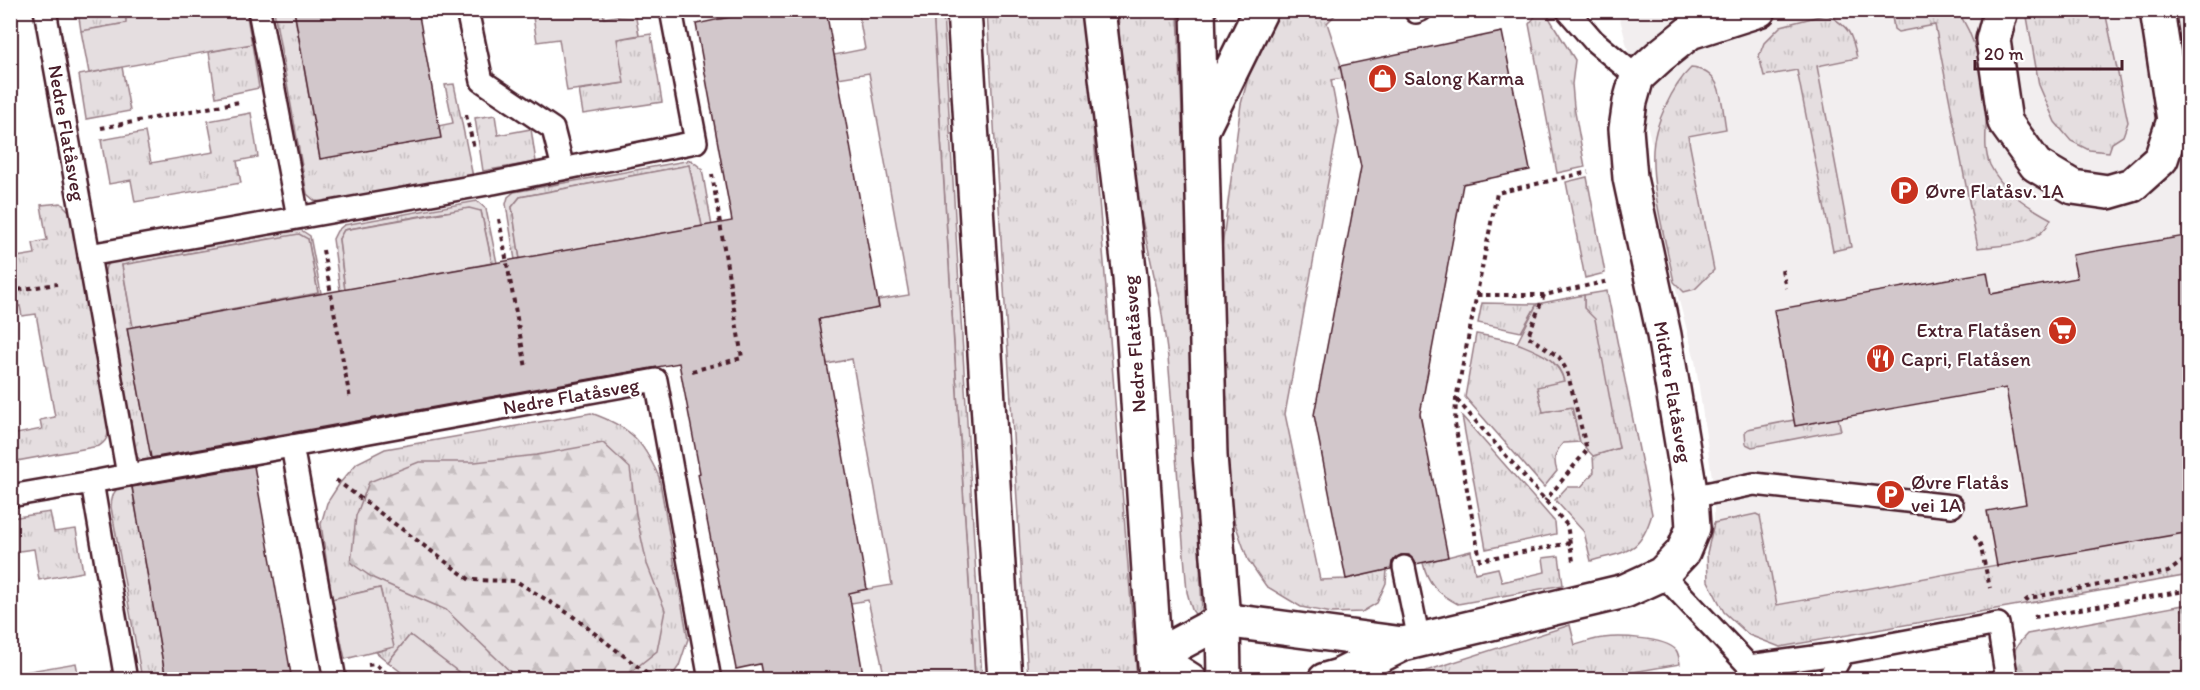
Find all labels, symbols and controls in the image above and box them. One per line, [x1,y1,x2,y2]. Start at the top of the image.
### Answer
scale bar [1975,33,2122,71]
text: 20 m [1984,43,2024,65]
shop icon: Salong Karma [1367,62,1399,94]
street label: Nedre Flatåsveg [43,63,91,204]
place label: Salong Karma [1404,66,1525,90]
parking icon: Øvre Flatåsv. 1A [1888,175,1920,207]
place label: Øvre Flatåsv. 1A [1925,179,2064,203]
street label: Nedre Flatåsveg [1117,274,1151,414]
supermarket icon: Extra Flatåsen [2046,314,2078,346]
place label: Extra Flatåsen [1916,318,2041,342]
street label: Midtre Flatåsveg [1649,319,1697,466]
restaurant icon: Capri, Flatåsen [1864,343,1896,375]
place label: Capri, Flatåsen [1901,347,2031,371]
street label: Nedre Flatåsveg [501,372,642,420]
place label: Øvre Flatås vei 1A [1911,470,2009,517]
parking icon: Øvre Flatås vei 1A [1874,478,1906,510]

